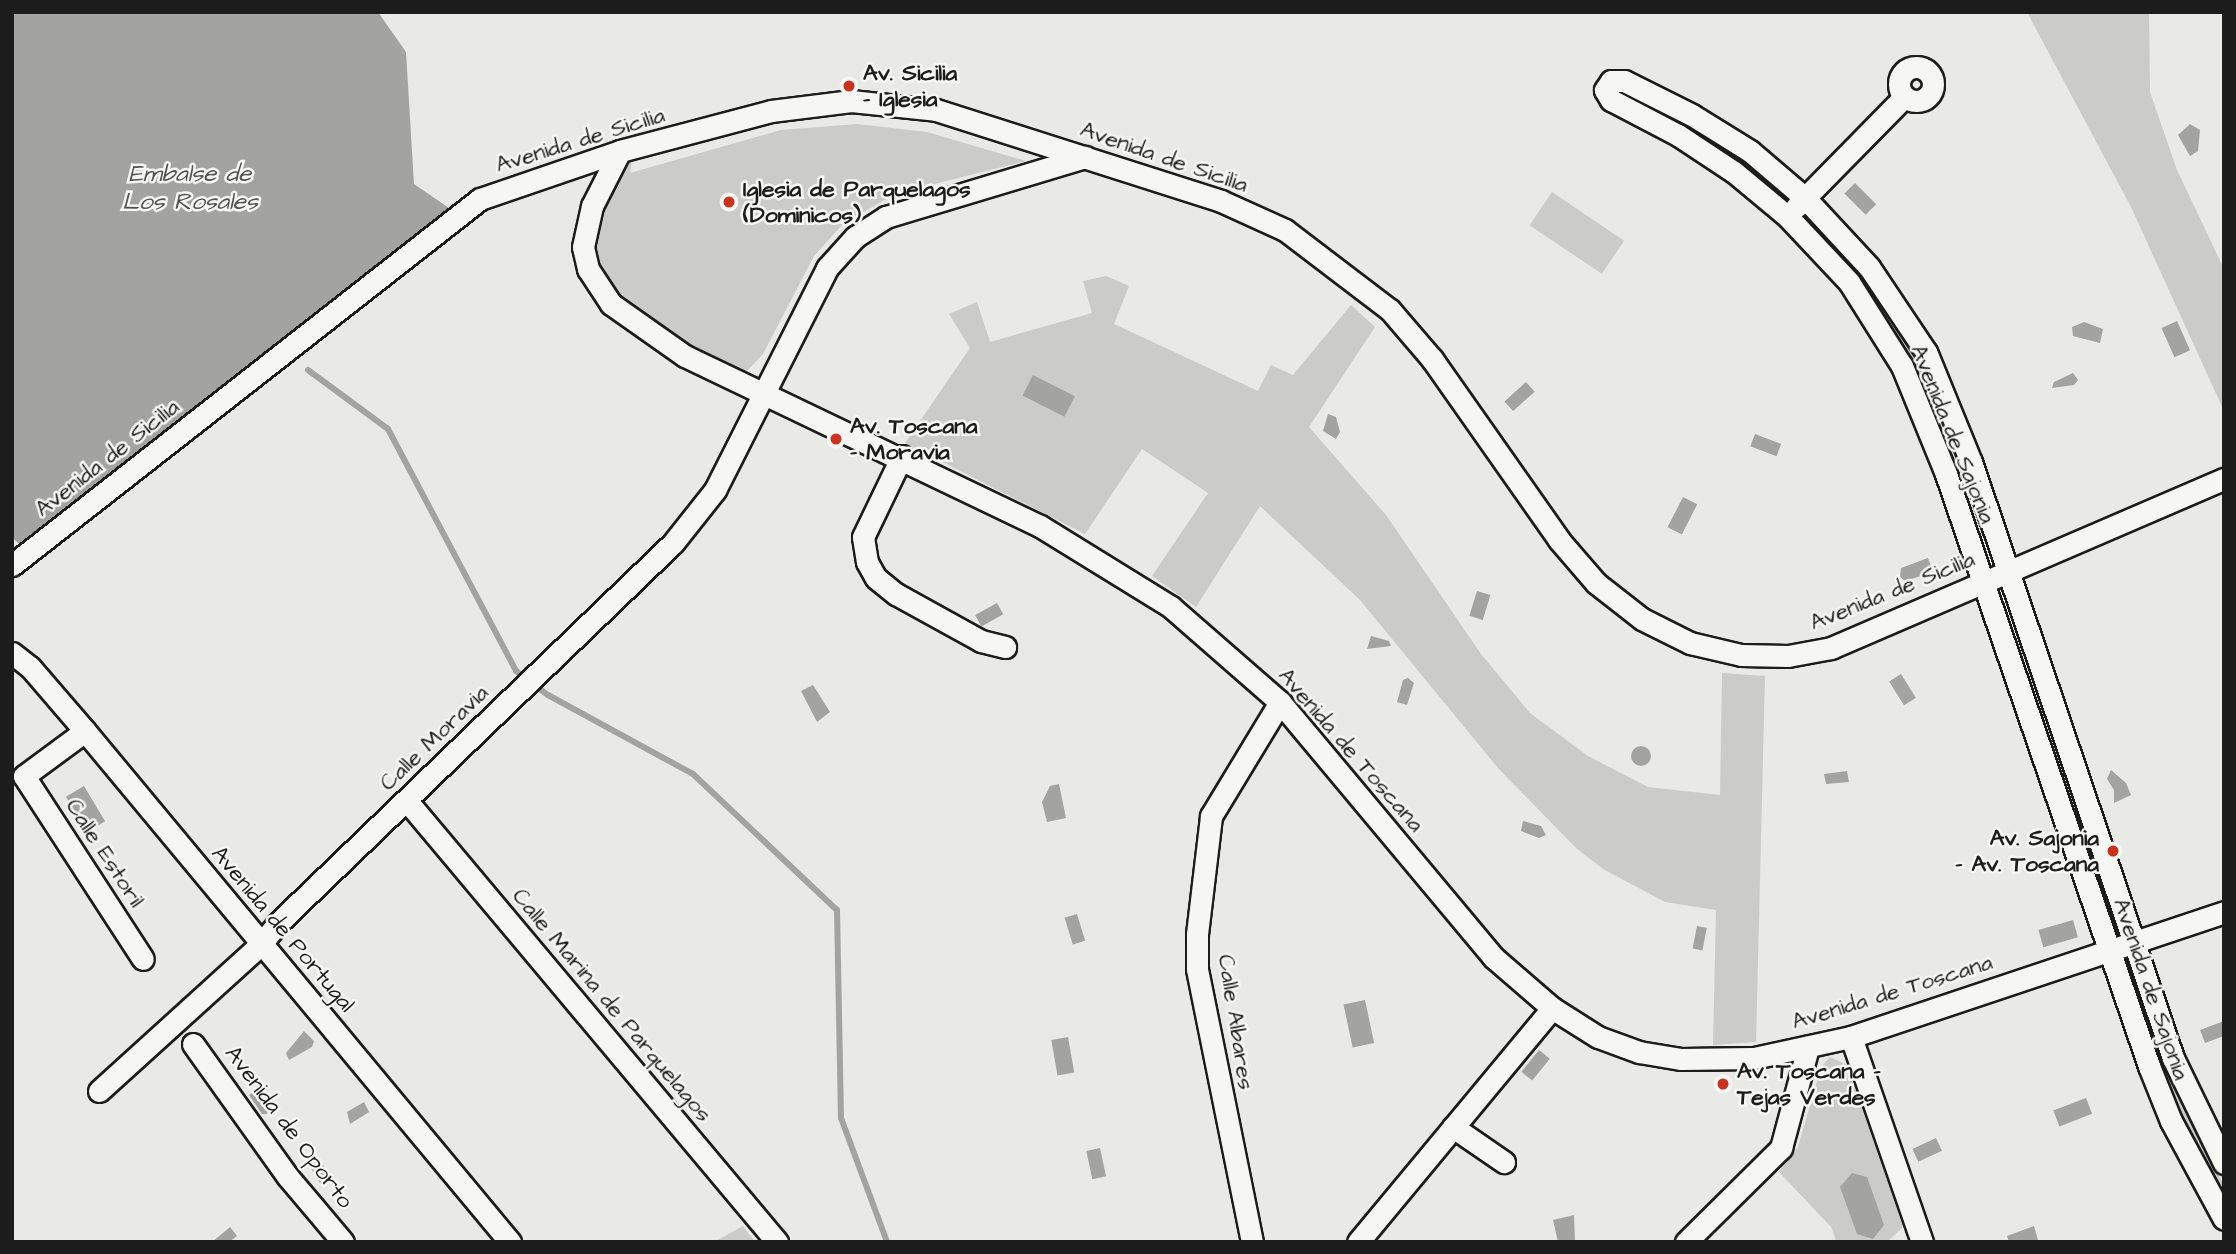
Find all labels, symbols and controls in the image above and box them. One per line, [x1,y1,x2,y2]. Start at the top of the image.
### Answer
place label: Av. Sicilia - Iglesia [863,59,957,113]
marker: Av. Sicilia - Iglesia [841,78,857,94]
street label: Avenida de Sicilia [492,101,668,179]
street label: Avenida de Sicilia [1077,115,1251,199]
water label: Embalse de Los Rosales [122,161,258,217]
place label: Iglesia de Parquelagos (Dominicos) [743,175,970,229]
marker: Iglesia de Parquelagos (Dominicos) [721,194,737,210]
street label: Avenida de Sajonia [1905,341,2001,527]
street label: Avenida de Sicilia [29,393,185,523]
place label: Av. Toscana - Moravia [850,412,977,466]
marker: Av. Toscana - Moravia [828,431,844,447]
street label: Avenida de Sicilia [1806,545,1978,637]
street label: Avenida de Toscana [1272,662,1430,838]
street label: Calle Moravia [374,679,494,797]
street label: Calle Estoril [60,793,150,913]
place label: Av. Sajonia - Av. Toscana [1955,824,2099,878]
street label: Avenida de Portugal [205,840,361,1018]
marker: Av. Sajonia - Av. Toscana [2105,843,2121,859]
street label: Calle Marina de Parquelagos [506,883,718,1127]
street label: Avenida de Sajonia [2107,894,2195,1084]
street label: Avenida de Toscana [1788,948,1996,1036]
street label: Calle Albares [1212,952,1260,1092]
street label: Avenida de Oporto [219,1040,359,1214]
place label: Av. Toscana - Tejas Verdes [1737,1057,1881,1111]
marker: Av. Toscana - Tejas Verdes [1715,1076,1731,1092]

